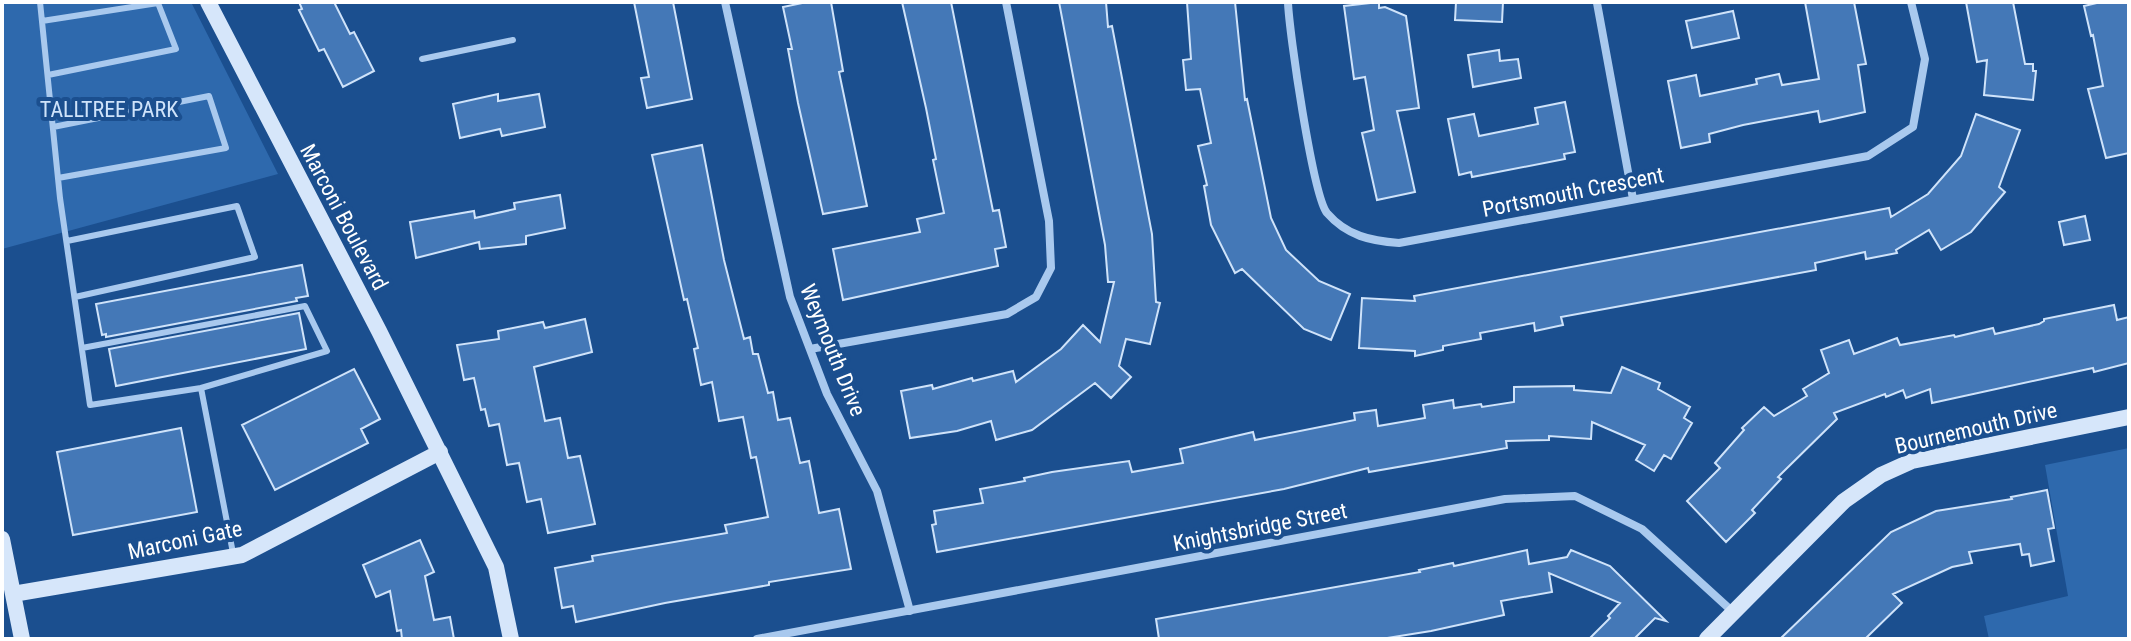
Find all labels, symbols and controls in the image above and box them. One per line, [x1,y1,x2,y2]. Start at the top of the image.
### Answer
park label: TALLTREE PARK [40,97,178,122]
street label: Marconi Boulevard [295,140,393,294]
street label: Portsmouth Crescent [1480,162,1666,222]
street label: Weymouth Drive [795,280,871,420]
street label: Bournemouth Drive [1892,397,2060,459]
street label: Knightsbridge Street [1171,498,1349,556]
street label: Marconi Gate [126,516,244,564]

